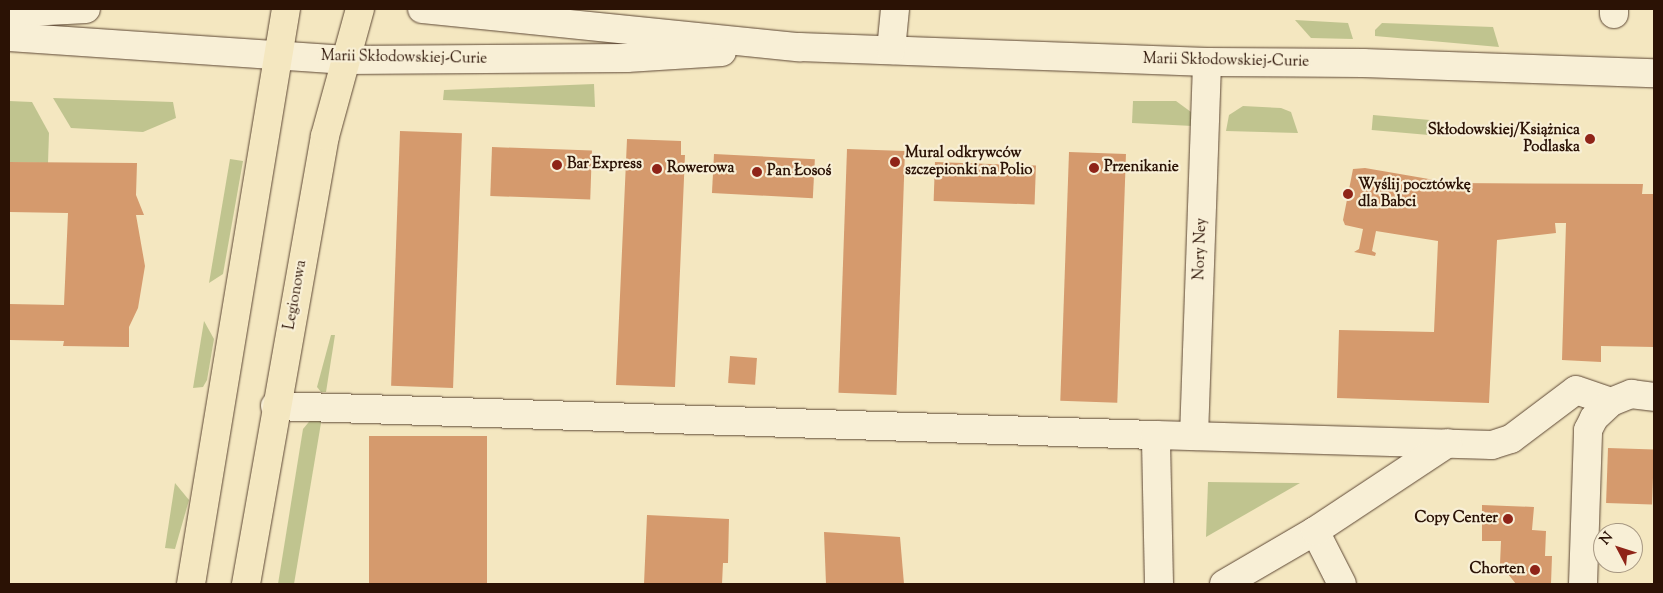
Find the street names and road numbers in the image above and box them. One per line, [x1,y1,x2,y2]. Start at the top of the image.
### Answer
street label: Marii Skłodowskiej-Curie [321,48,487,68]
street label: Marii Skłodowskiej-Curie [1143,51,1309,71]
street label: Nory Ney [1191,218,1211,280]
street label: Legionowa [281,259,311,331]

